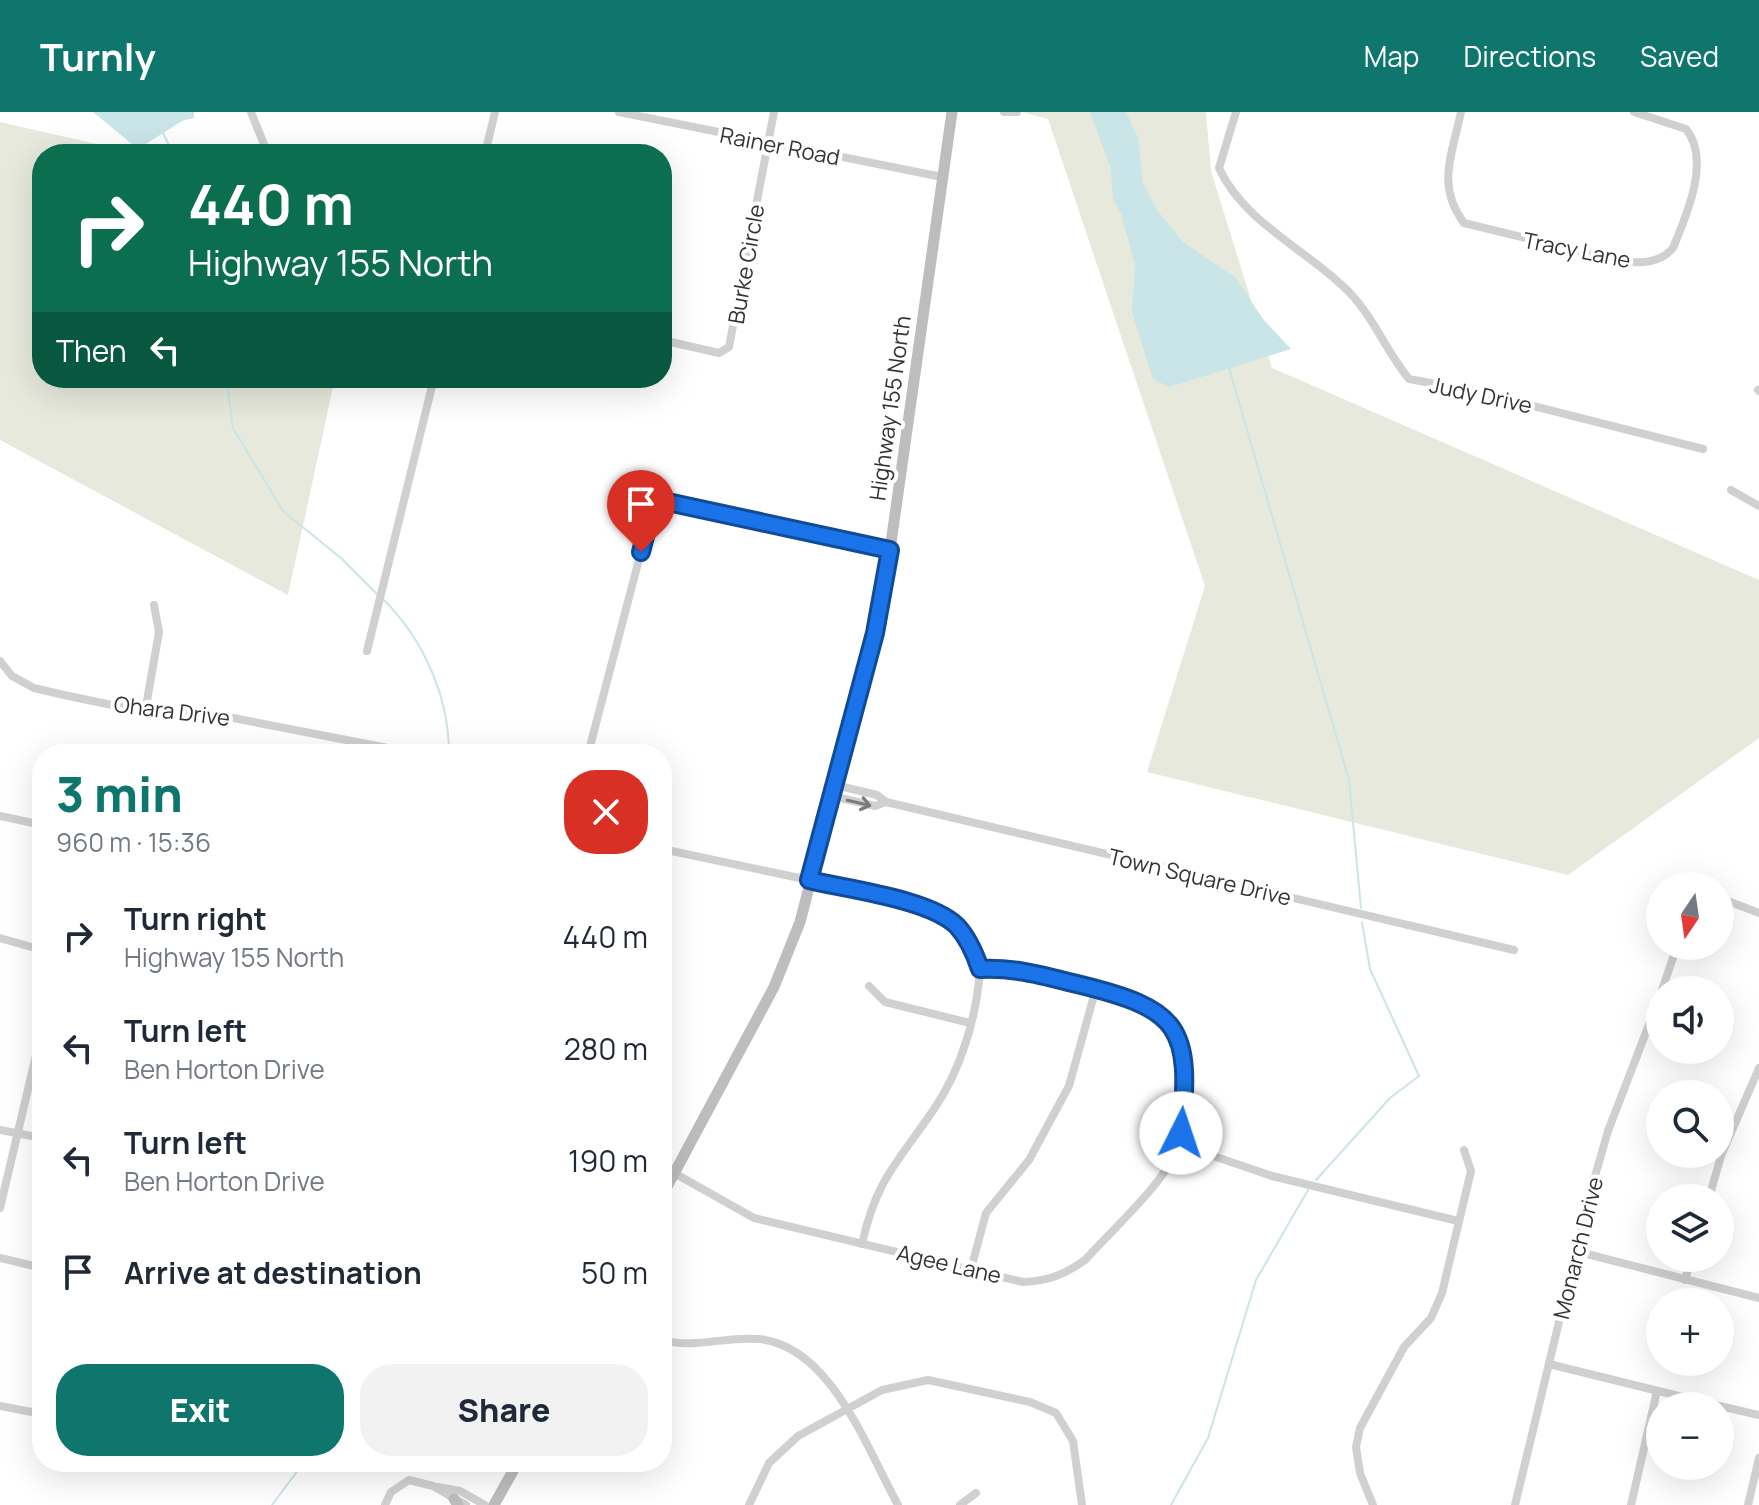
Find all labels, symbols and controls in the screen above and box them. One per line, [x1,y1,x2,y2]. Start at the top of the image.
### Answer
text: Turnly [40,30,156,82]
text: Map [1364,37,1419,75]
text: Directions [1463,37,1596,75]
text: Saved [1640,37,1719,75]
street label: Rainer Road [717,120,843,172]
text: 440 m [188,165,354,242]
icon: right [56,176,160,280]
street label: Burke Circle [721,202,771,326]
street label: Tracy Lane [1521,225,1633,275]
text: Highway 155 North [188,238,493,287]
street label: Highway 155 North [862,314,918,502]
icon: left [143,328,187,372]
text: Then [56,330,127,371]
street label: Judy Drive [1427,370,1535,420]
pin [607,470,675,552]
icon: arrive [619,482,663,526]
street label: Ohara Drive [112,689,232,733]
text: 3 min [56,761,183,826]
button: close [564,770,648,854]
one-way arrow [846,796,872,811]
text: 960 m · 15:36 [56,824,211,860]
street label: Town Square Drive [1106,841,1294,913]
north arrow [1646,872,1734,960]
map controls [1646,872,1734,1480]
text: Turn right [124,898,267,939]
icon: right [56,914,100,958]
text: 440 m [563,916,648,957]
text: Highway 155 North [124,939,344,975]
button: sound [1646,976,1734,1064]
text: Turn left [124,1010,247,1051]
icon: left [56,1026,100,1070]
text: 280 m [564,1028,648,1069]
text: Ben Horton Drive [124,1051,325,1087]
button: search [1646,1080,1734,1168]
position arrow [1139,1091,1223,1175]
text: Turn left [124,1122,247,1163]
icon: left [56,1138,100,1182]
text: 190 m [568,1140,648,1181]
text: Ben Horton Drive [124,1163,325,1199]
street label: Monarch Drive [1546,1174,1610,1322]
button: layers [1646,1184,1734,1272]
street label: Agee Lane [894,1237,1004,1291]
icon: arrive [56,1250,100,1294]
text: Arrive at destination [124,1252,422,1293]
text: 50 m [581,1252,648,1293]
button: + [1646,1288,1734,1376]
button: Exit [56,1364,344,1456]
button: Share [360,1364,648,1456]
button: − [1646,1392,1734,1480]

